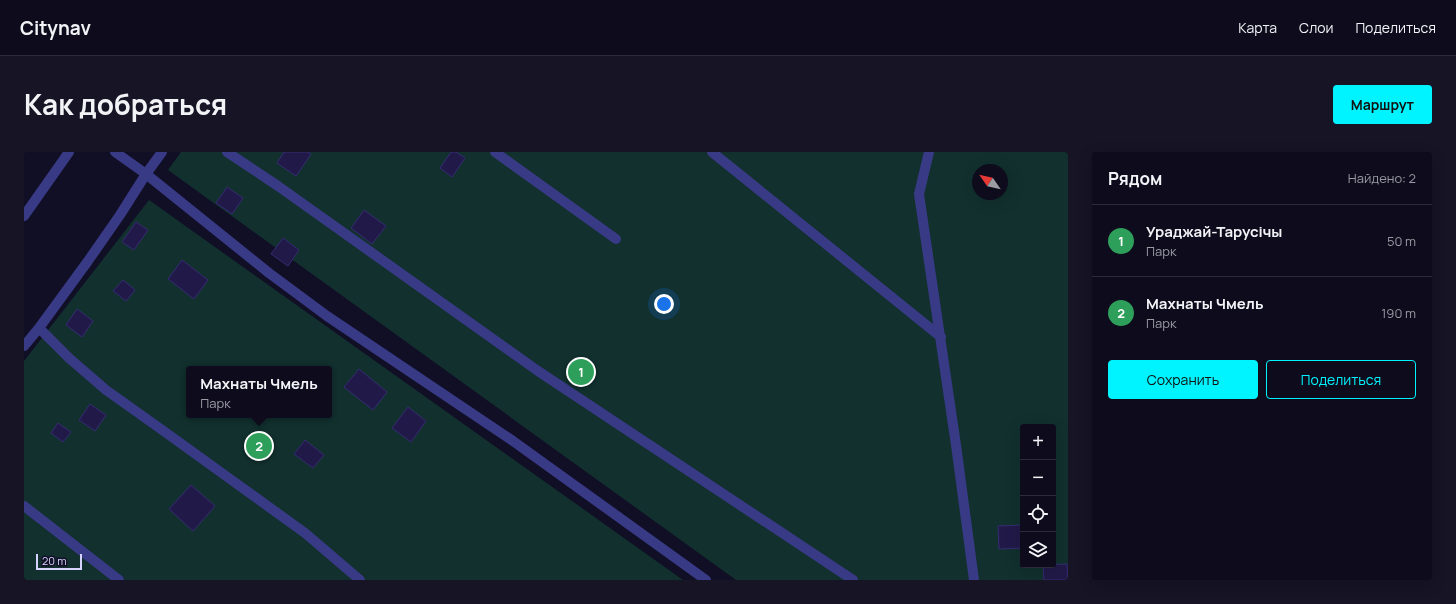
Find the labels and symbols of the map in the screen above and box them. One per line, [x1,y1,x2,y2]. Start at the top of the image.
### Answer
north arrow [972,164,1008,200]
your location [654,294,674,314]
pin: 1 [568,357,594,387]
pin: 2 [246,431,272,461]
scale bar [36,552,82,571]

